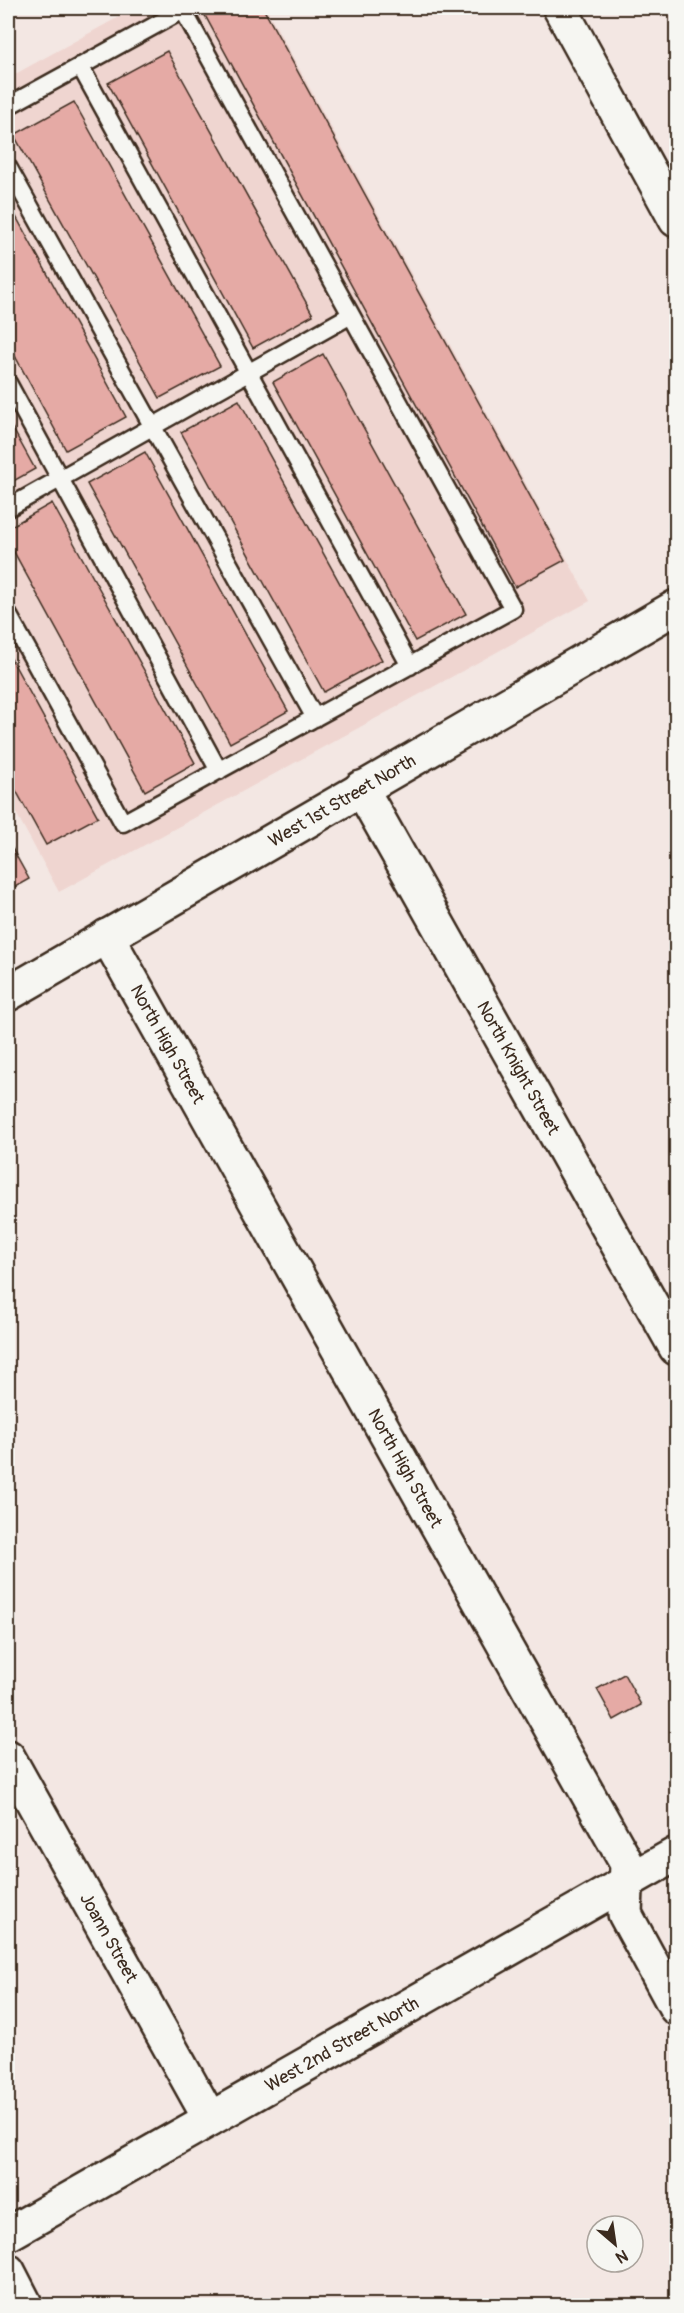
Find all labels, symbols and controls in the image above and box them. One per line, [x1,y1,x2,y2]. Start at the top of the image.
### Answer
street label: West 1st Street North [264,749,420,852]
street label: North High Street [125,981,211,1108]
street label: North Knight Street [472,997,566,1139]
street label: North High Street [363,1405,448,1532]
street label: Joann Street [75,1889,143,1987]
street label: West 2nd Street North [261,1991,423,2097]
north arrow [585,2214,645,2274]
text: N [612,2245,631,2268]

